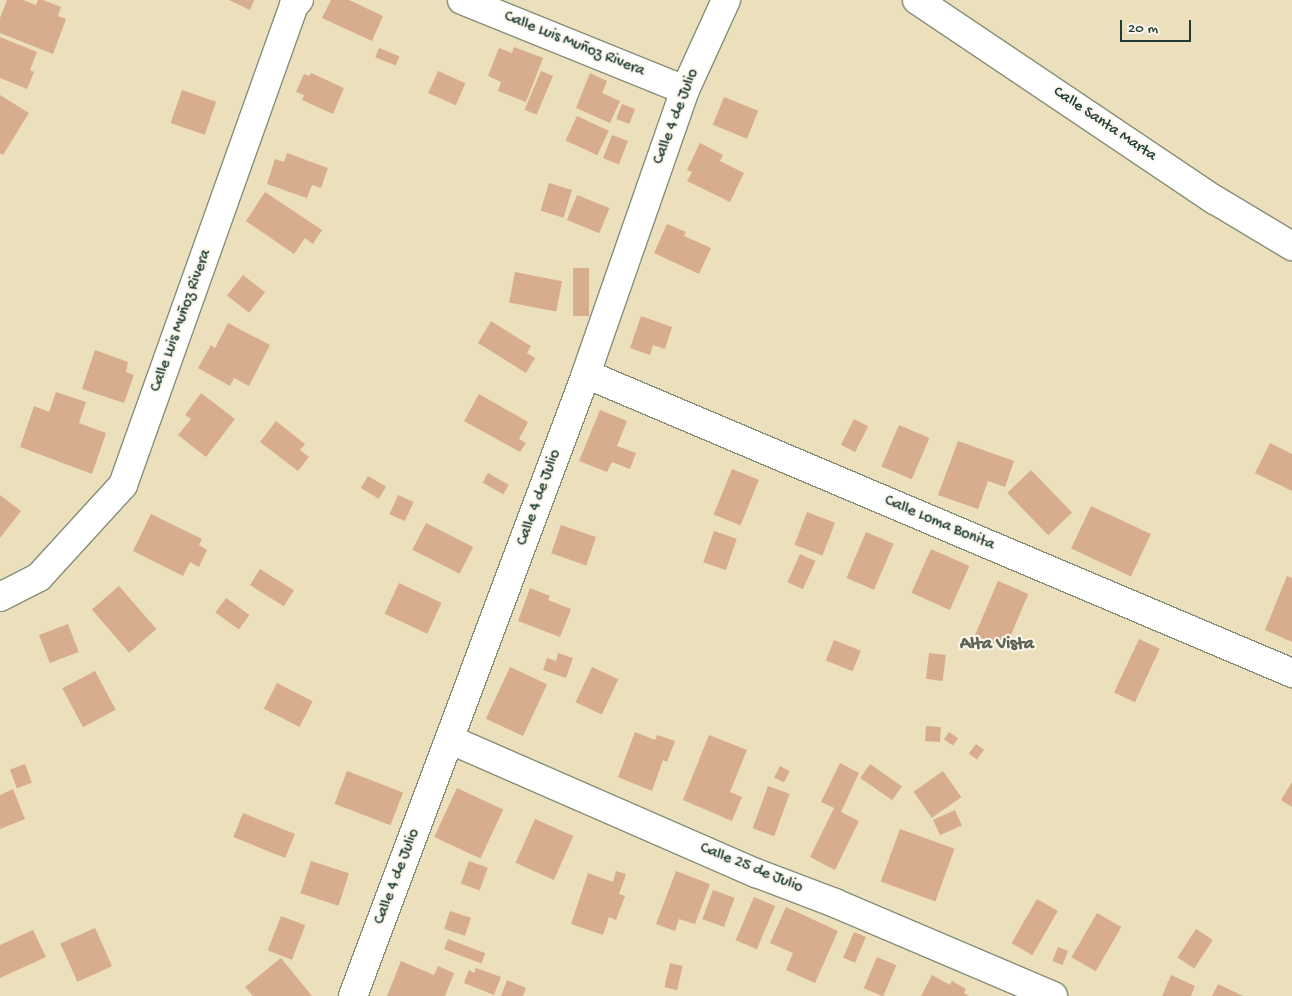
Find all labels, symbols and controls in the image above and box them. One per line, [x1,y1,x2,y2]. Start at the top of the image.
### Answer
street label: Calle Luis Muñoz Rivera [501,8,647,82]
scale bar [1122,10,1193,42]
text: 20 m [1128,20,1158,38]
street label: Calle 4 de Julio [650,67,704,167]
street label: Calle Santa Marta [1049,83,1159,167]
street label: Calle Luis Muñoz Rivera [147,247,217,395]
street label: Calle 4 de Julio [514,447,566,549]
street label: Calle Loma Bonita [881,492,997,556]
district label: Alta Vista [960,634,1034,656]
street label: Calle 4 de Julio [371,827,425,927]
street label: Calle 25 de Julio [697,840,805,898]

